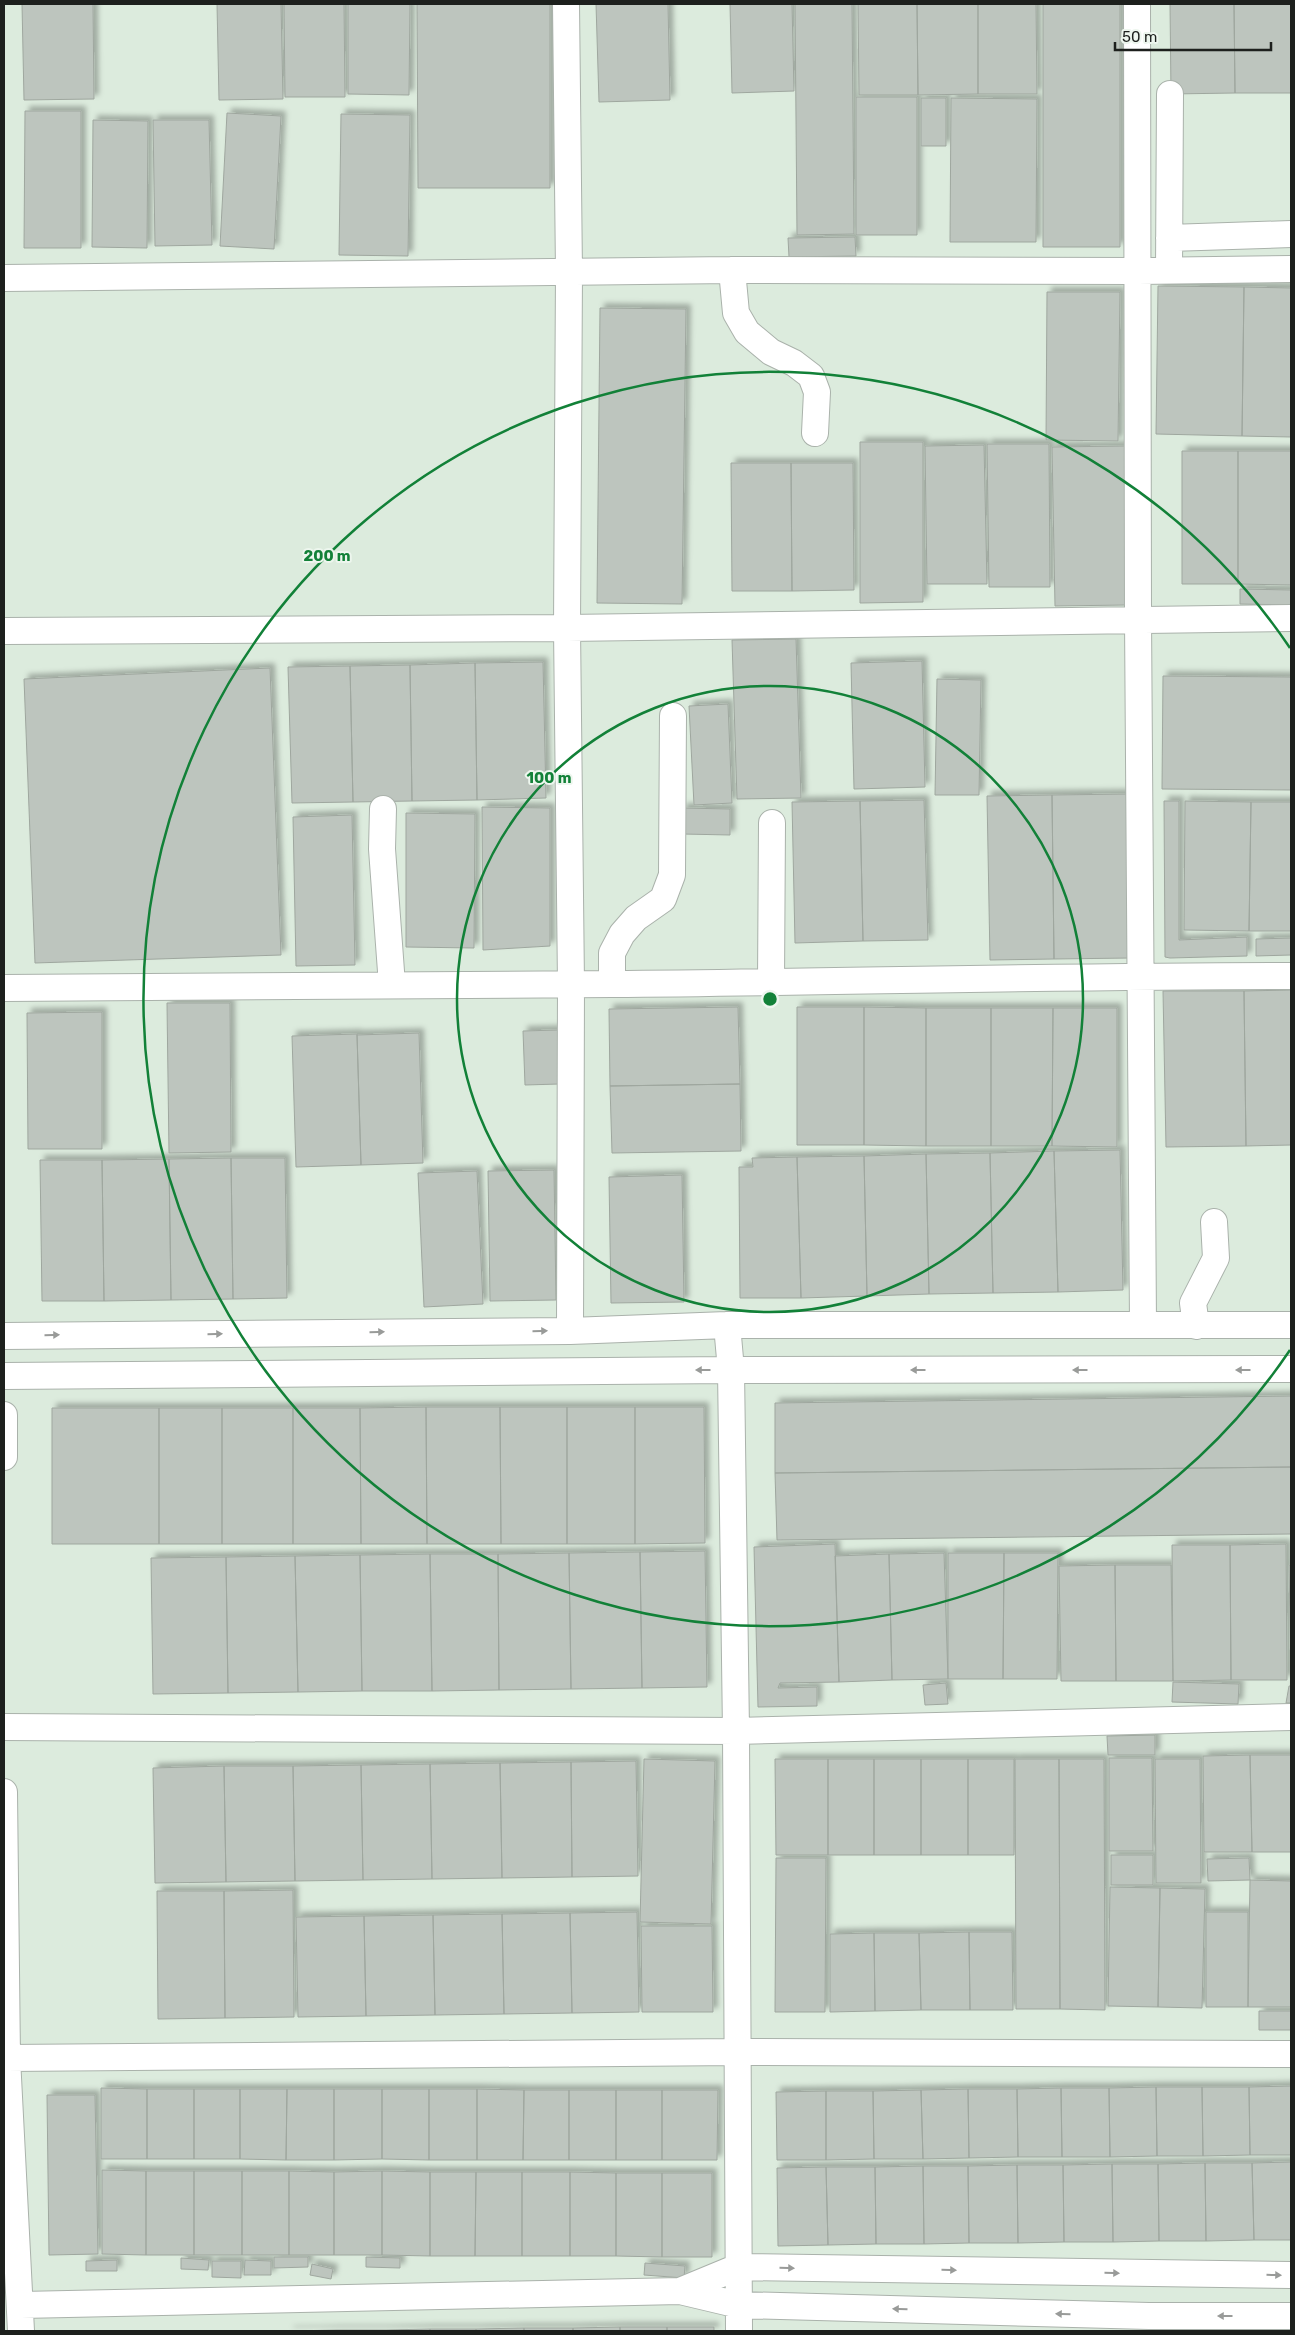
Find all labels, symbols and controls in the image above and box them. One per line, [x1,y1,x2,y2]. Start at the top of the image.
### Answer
scale bar [1115,20,1271,52]
text: 50 m [1122,28,1157,46]
text: 200 m [303,547,351,565]
text: 100 m [527,769,571,787]
centre of rings [761,990,779,1008]
one-way arrow [532,1327,548,1335]
one-way arrow [370,1328,386,1336]
one-way arrow [207,1330,223,1338]
one-way arrow [45,1331,61,1339]
one-way arrow [909,1366,925,1374]
one-way arrow [1072,1366,1088,1374]
one-way arrow [1234,1366,1250,1374]
one-way arrow [694,1367,710,1375]
one-way arrow [779,2264,795,2272]
one-way arrow [941,2267,957,2275]
one-way arrow [1104,2269,1120,2277]
one-way arrow [1266,2271,1282,2279]
one-way arrow [892,2305,908,2313]
one-way arrow [1054,2309,1070,2317]
one-way arrow [1217,2312,1233,2320]

